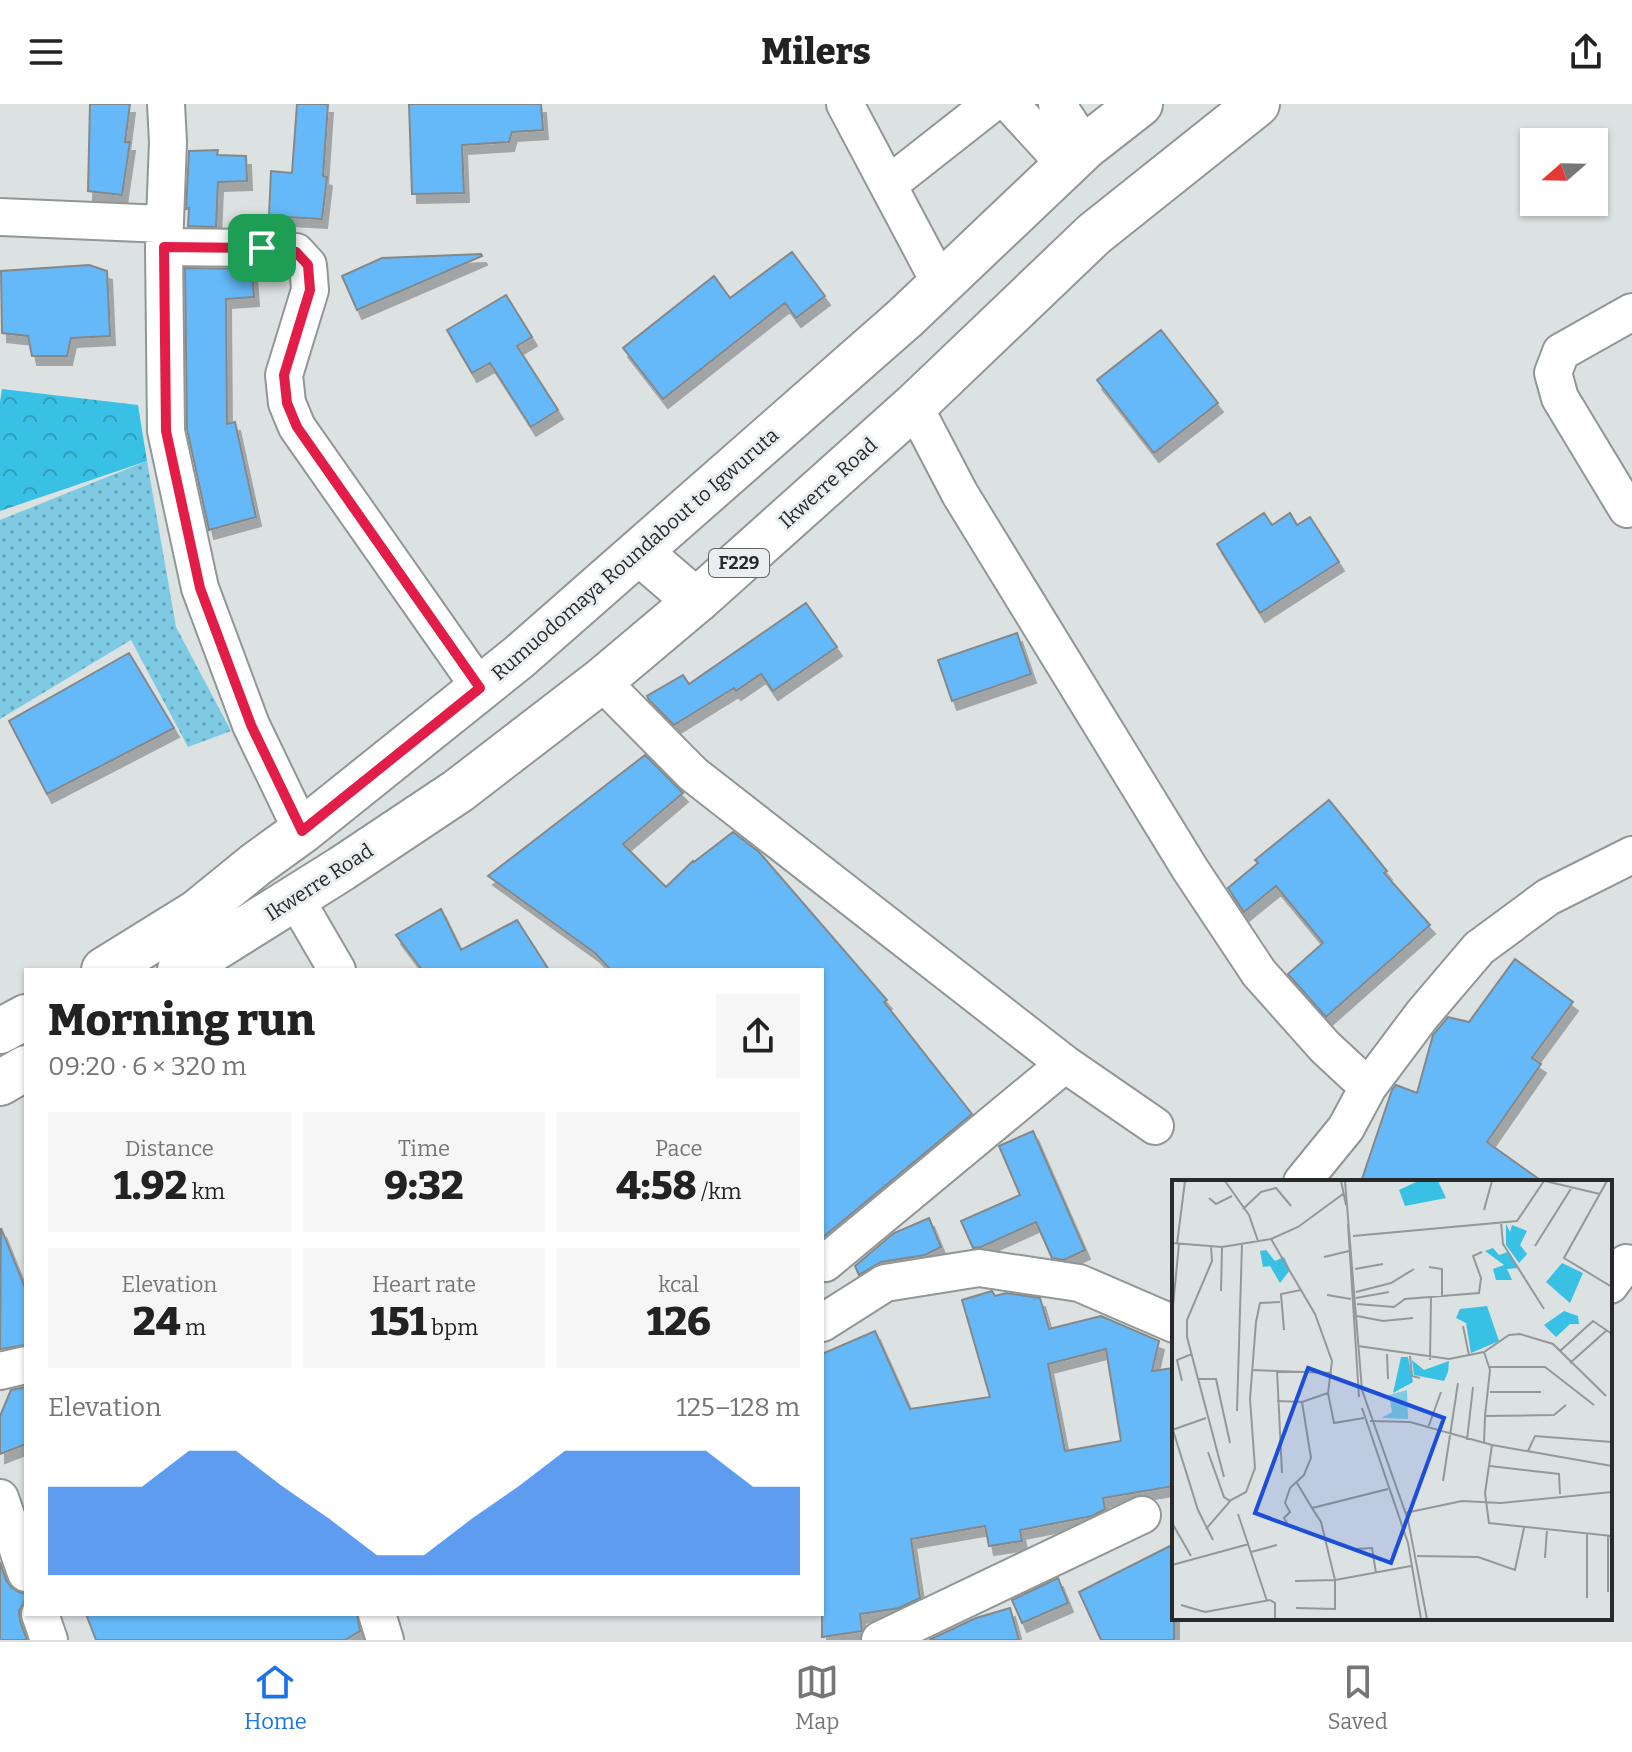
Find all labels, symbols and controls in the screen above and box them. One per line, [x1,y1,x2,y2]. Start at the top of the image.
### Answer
icon: menu [24,30,68,74]
text: Milers [761,30,871,74]
icon: share [1564,30,1608,74]
north arrow [1520,128,1608,216]
map controls [1520,128,1608,216]
pin [228,214,296,282]
icon: arrive [240,226,284,270]
street label: Rumuodomaya Roundabout to Igwuruta [487,423,783,685]
street label: Ikwerre Road [774,433,882,533]
road number: F229 [709,549,769,577]
street label: Ikwerre Road [261,838,377,926]
text: Morning run [48,994,315,1047]
button: share [716,994,800,1078]
text: 09:20 · 6 × 320 m [48,1051,247,1082]
text: Distance [125,1135,214,1162]
text: Time [398,1135,450,1162]
text: Pace [655,1135,702,1162]
text: 1.92 [114,1162,187,1210]
text: 9:32 [384,1162,464,1210]
text: 4:58 [616,1162,697,1210]
text: km [187,1178,225,1205]
text: /km [697,1178,741,1205]
inset map [1172,1180,1612,1620]
text: Elevation [121,1271,217,1298]
text: Heart rate [372,1271,476,1298]
text: kcal [658,1271,699,1298]
text: 24 [133,1298,181,1346]
text: 151 [370,1298,427,1346]
text: 126 [646,1298,711,1346]
text: m [181,1314,206,1341]
text: bpm [427,1314,478,1341]
text: Elevation [48,1392,161,1423]
text: 125–128 m [676,1392,800,1423]
tab: Home [244,1660,307,1735]
tab: Map [795,1660,839,1735]
tab: Saved [1327,1660,1388,1735]

